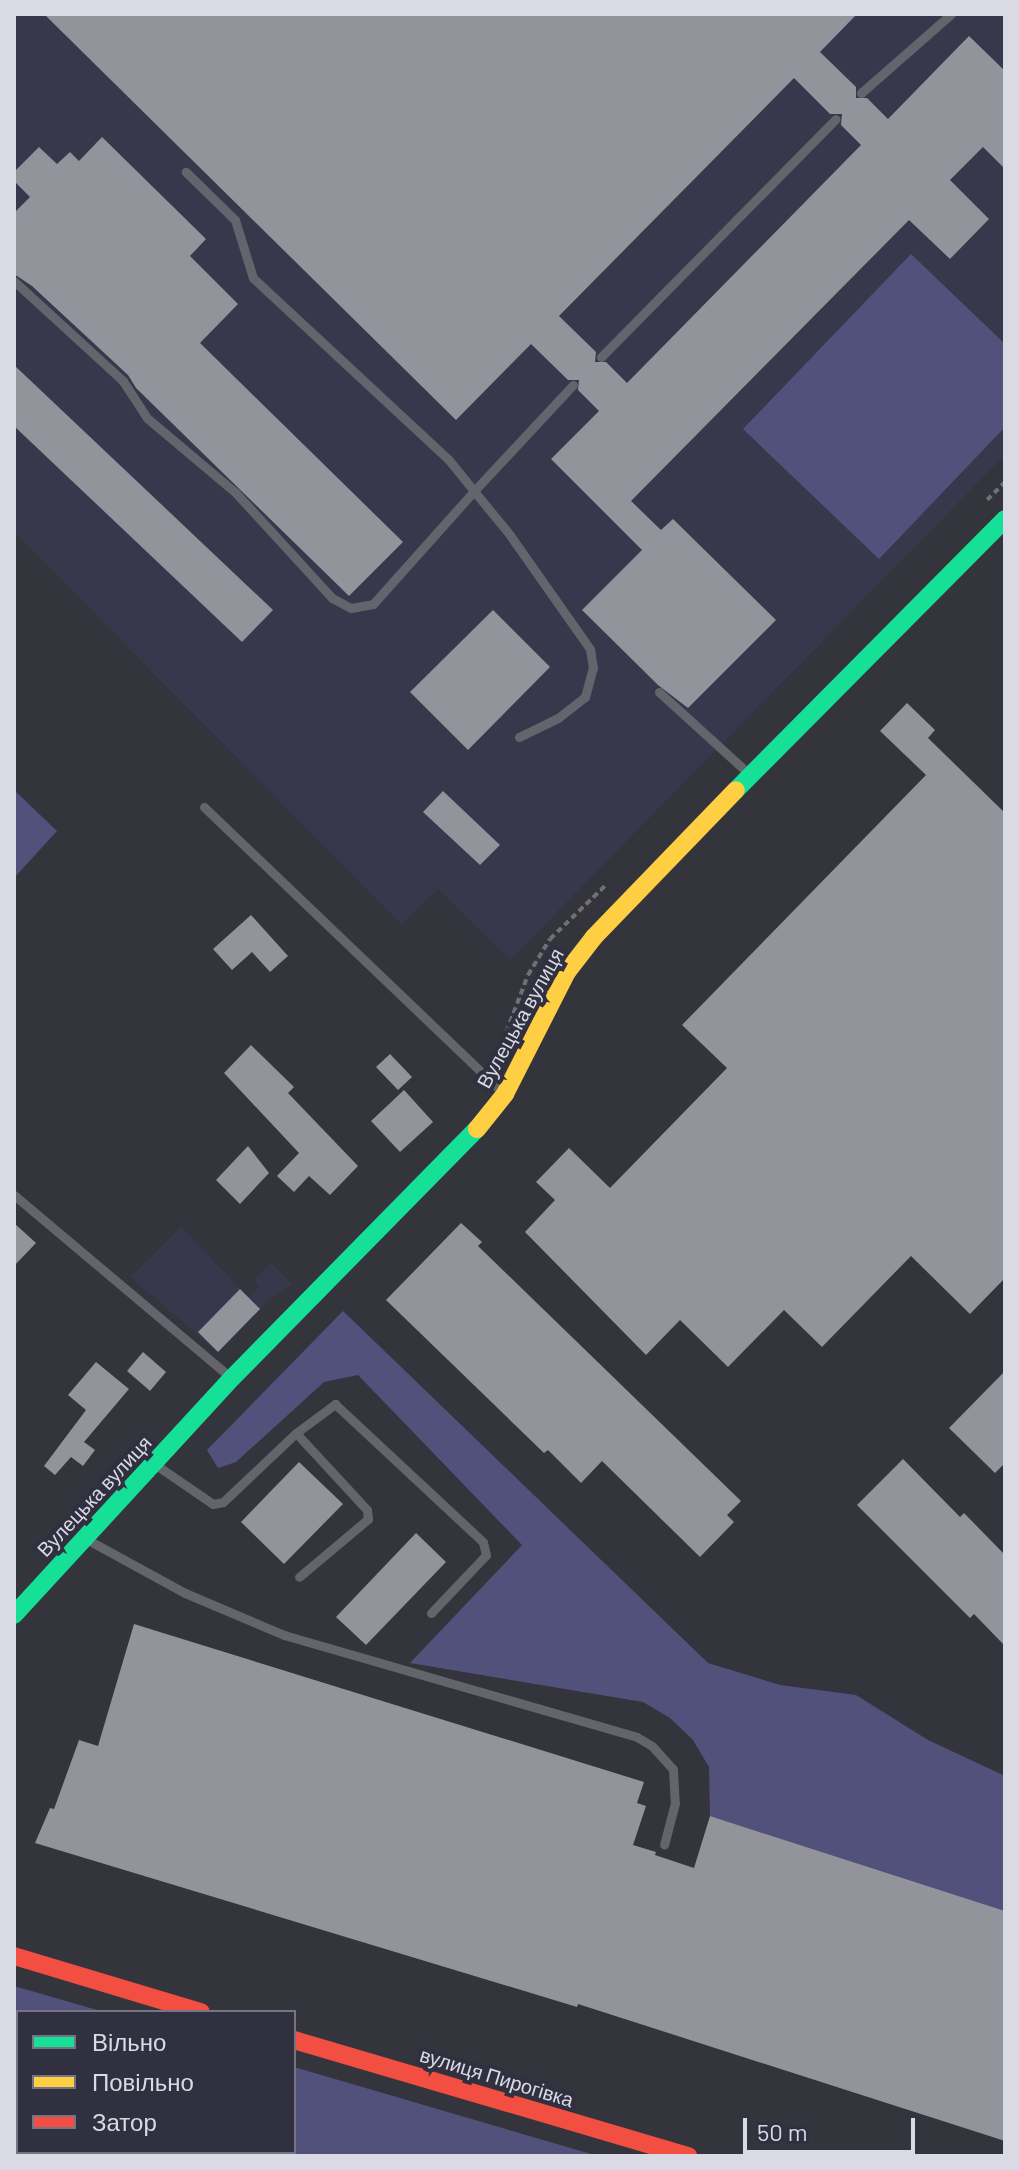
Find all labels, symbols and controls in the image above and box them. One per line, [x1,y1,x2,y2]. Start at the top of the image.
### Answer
street label: Вулецька вулиця [472,944,568,1092]
street label: Вулецька вулиця [32,1431,156,1561]
legend [16,2010,296,2154]
text: Вільно [92,2027,166,2056]
street label: вулиця Пирогівка [417,2042,577,2112]
text: Повільно [92,2067,194,2096]
scale bar [747,2102,919,2152]
text: Затор [92,2107,157,2136]
text: 50 m [757,2117,808,2146]

